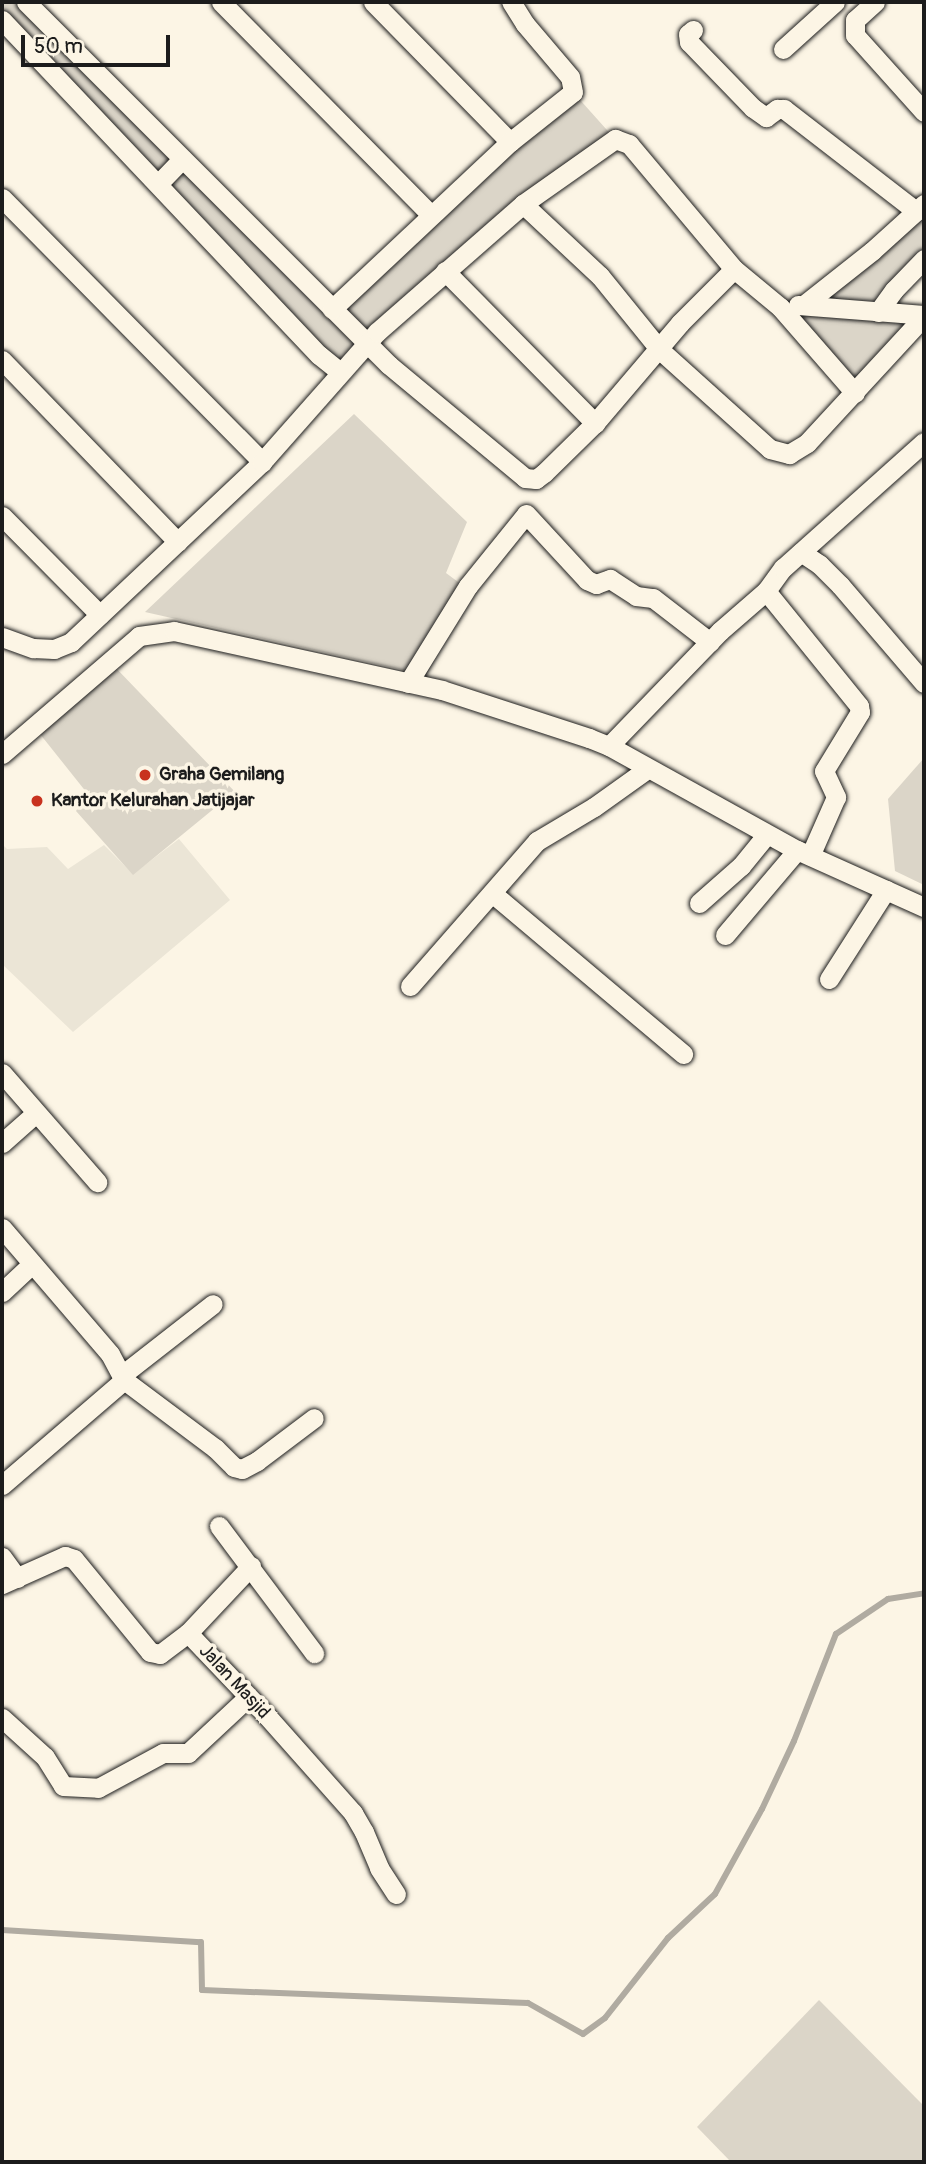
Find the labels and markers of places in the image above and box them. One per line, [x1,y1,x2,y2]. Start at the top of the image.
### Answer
place label: Graha Gemilang [159,764,284,786]
marker: Graha Gemilang [137,767,153,783]
place label: Kantor Kelurahan Jatijajar [51,790,255,812]
marker: Kantor Kelurahan Jatijajar [29,793,45,809]

